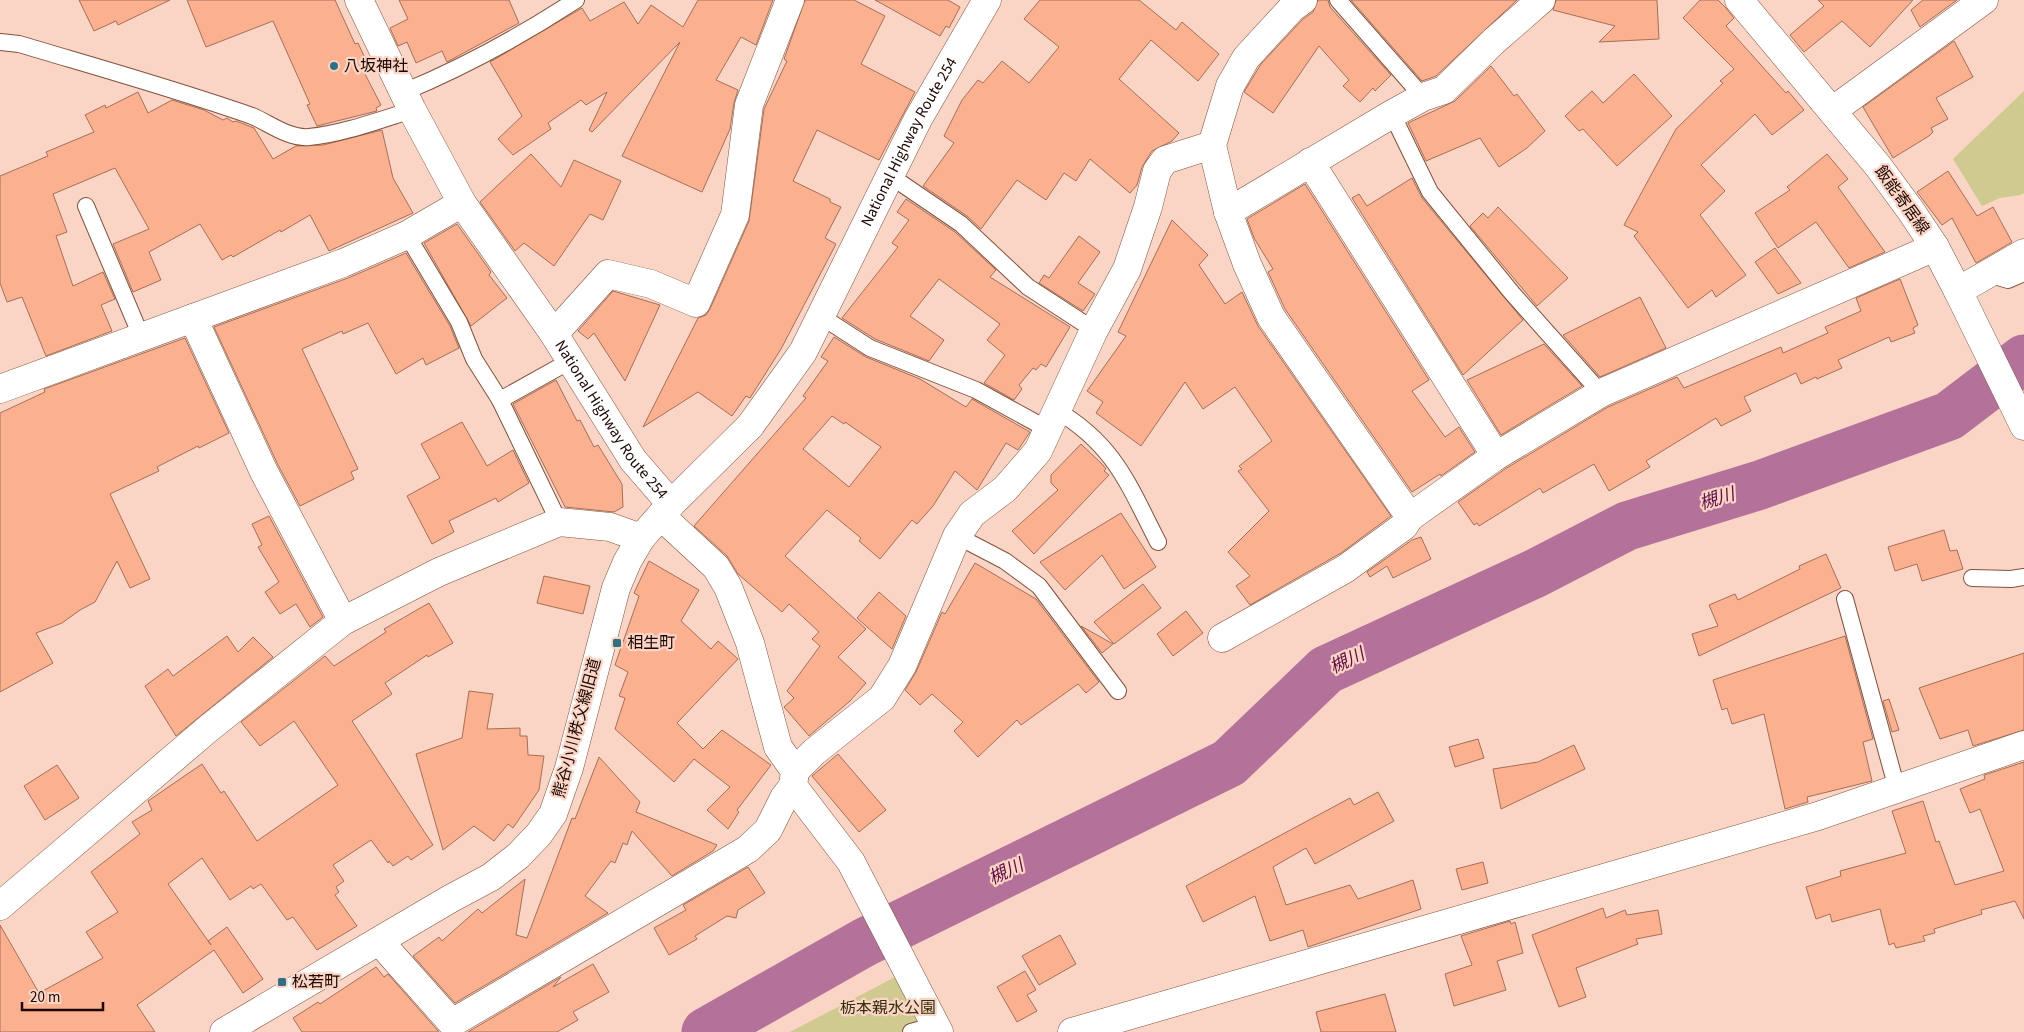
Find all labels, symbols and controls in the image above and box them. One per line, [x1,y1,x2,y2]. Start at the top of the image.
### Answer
street label: National Highway Route 254 [856,53,962,230]
place label: 八坂神社 [344,55,408,77]
marker: 八坂神社 [328,60,340,72]
street label: 飯能寄居線 [1870,161,1934,239]
street label: National Highway Route 254 [550,336,673,504]
water label: 槻川 [1696,481,1740,516]
place label: 相生町 [627,632,675,654]
marker: 相生町 [611,637,623,649]
water label: 槻川 [1325,641,1370,680]
street label: 熊谷小川秩父線旧道 [548,656,606,800]
water label: 槻川 [984,852,1029,891]
place label: 松若町 [292,971,340,993]
marker: 松若町 [276,976,288,988]
scale bar [22,980,104,1012]
text: 20 m [30,987,60,1008]
park label: 栃本親水公園 [840,997,936,1019]

